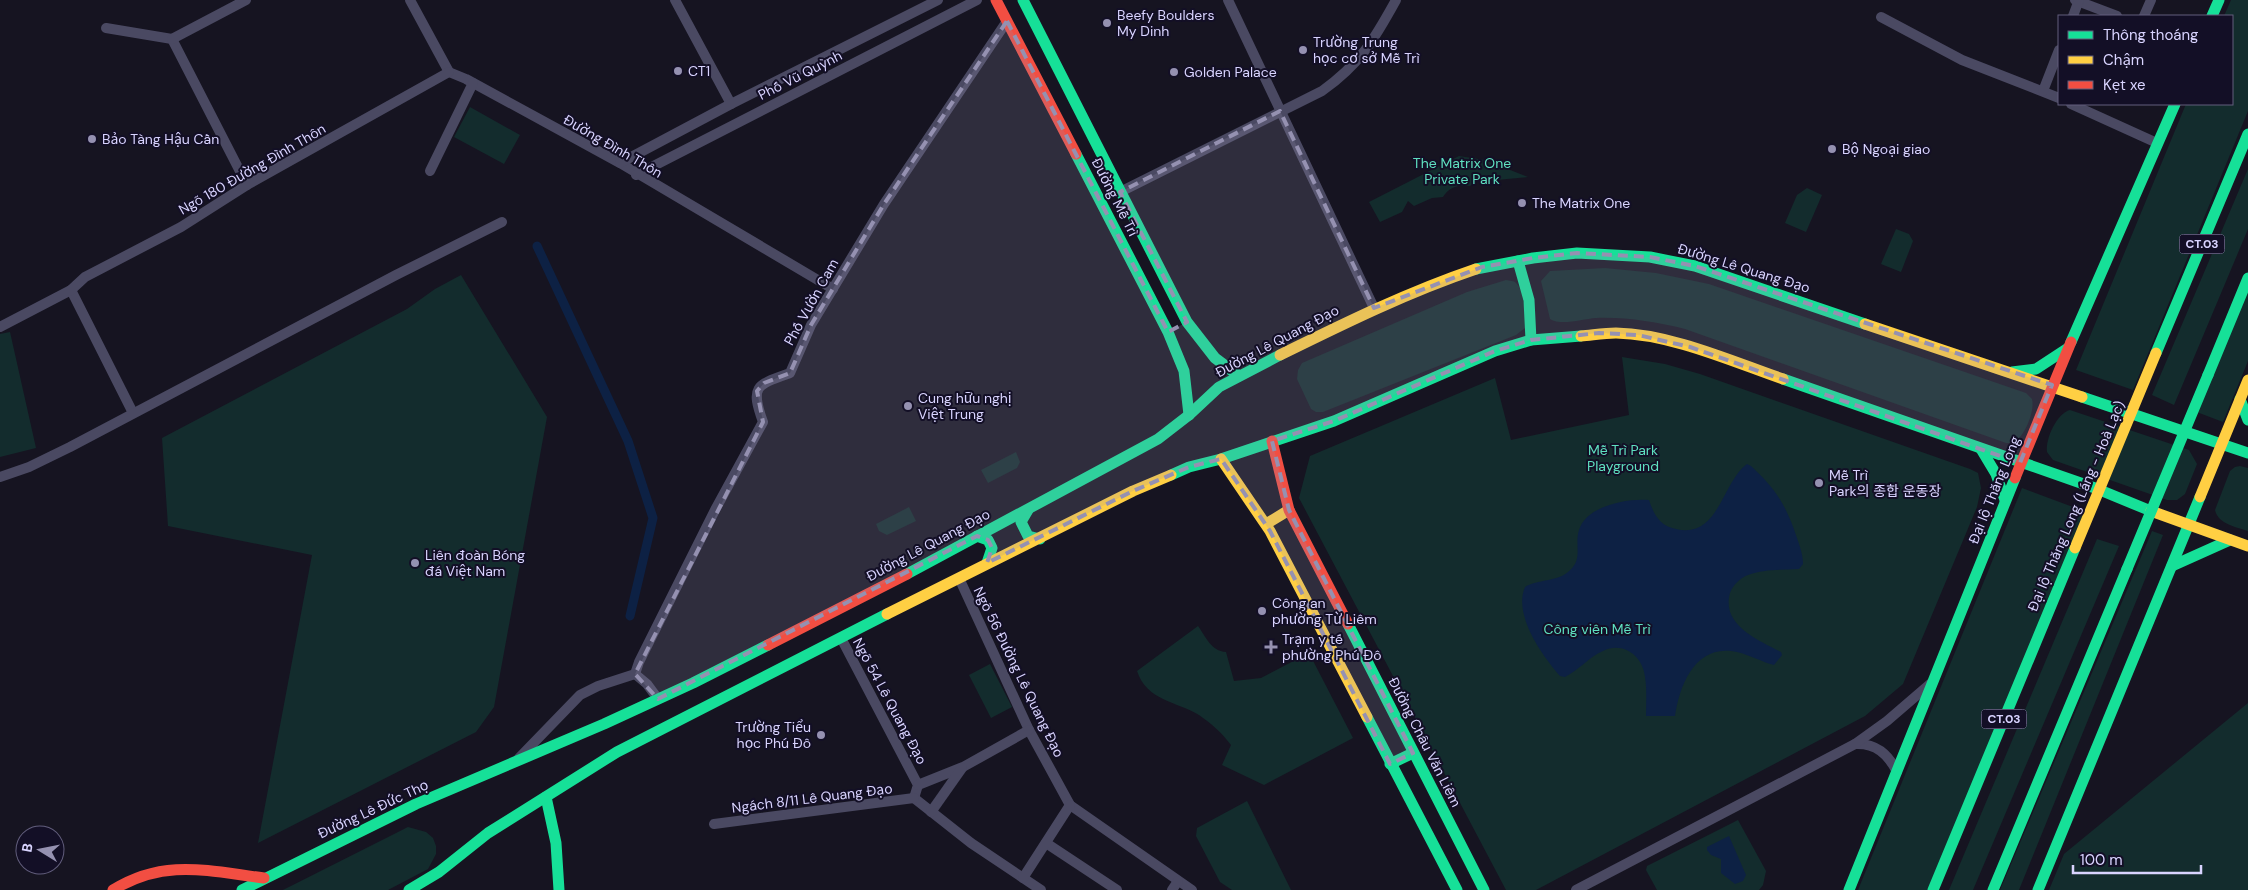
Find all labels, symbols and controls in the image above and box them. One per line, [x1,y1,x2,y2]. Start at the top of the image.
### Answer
place label: Beefy Boulders My Dinh [1117,6,1214,40]
legend [2058,15,2233,105]
marker: Beefy Boulders My Dinh [1101,17,1113,29]
text: Thông thoáng [2103,25,2198,45]
place label: Trường Trung học cơ sở Mễ Trì [1313,33,1420,67]
marker: Trường Trung học cơ sở Mễ Trì [1297,44,1309,56]
street label: Phố Vũ Quỳnh [755,46,845,104]
text: Chậm [2103,50,2144,70]
place label: CT1 [688,62,710,80]
place label: Golden Palace [1184,63,1277,81]
marker: CT1 [672,65,684,77]
marker: Golden Palace [1168,66,1180,78]
text: Kẹt xe [2103,75,2146,95]
street label: Đường Đình Thôn [560,110,666,182]
street label: Ngõ 180 Đường Đình Thôn [175,119,329,219]
place label: Bảo Tàng Hậu Cần [102,130,219,148]
marker: Bảo Tàng Hậu Cần [86,133,98,145]
place label: Bộ Ngoại giao [1842,140,1930,158]
marker: Bộ Ngoại giao [1826,143,1838,155]
park label: The Matrix One Private Park [1413,154,1511,188]
street label: Đường Mễ Trì [1088,155,1143,240]
place label: The Matrix One [1532,194,1630,212]
marker: The Matrix One [1516,197,1528,209]
road number: CT.03 [2180,234,2224,253]
street label: Đường Lê Quang Đạo [1676,239,1812,297]
street label: Phố Vườn Cam [780,255,842,349]
street label: Đường Lê Quang Đạo [1212,301,1342,381]
place label: Cung hữu nghị Việt Trung [918,389,1012,423]
street label: Đại lộ Thăng Long (Láng - Hoà Lạc) [2023,398,2129,614]
marker: Cung hữu nghị Việt Trung [902,400,914,412]
street label: Đại lộ Thăng Long [1964,433,2024,546]
park label: Mễ Trì Park Playground [1587,441,1659,475]
place label: Mễ Trì Park의 종합 운동장 [1829,466,1941,500]
marker: Mễ Trì Park의 종합 운동장 [1813,477,1825,489]
street label: Đường Lê Quang Đạo [863,505,993,585]
place label: Liên đoàn Bóng đá Việt Nam [425,546,525,580]
marker: Liên đoàn Bóng đá Việt Nam [409,557,421,569]
street label: Ngõ 56 Đường Lê Quang Đạo [970,584,1068,760]
place label: Công an phường Từ Liêm [1272,594,1377,628]
marker: Công an phường Từ Liêm [1256,605,1268,617]
park label: Công viên Mễ Trì [1543,620,1651,638]
place label: Trạm y tế phường Phú Đô [1282,630,1382,664]
street label: Ngõ 54 Lê Quang Đạo [849,635,931,767]
marker: Trạm y tế phường Phú Đô [1264,640,1278,654]
street label: Đường Châu Văn Liêm [1385,674,1465,810]
road number: CT.03 [1982,710,2026,729]
place label: Trường Tiểu học Phú Đô [735,718,811,752]
marker: Trường Tiểu học Phú Đô [815,729,827,741]
street label: Đường Lê Đức Thọ [315,776,431,842]
street label: Ngách 8/11 Lê Quang Đạo [731,779,893,817]
north arrow [15,825,65,875]
text: B [18,842,37,854]
scale bar [2073,842,2200,874]
text: 100 m [2080,850,2123,870]

